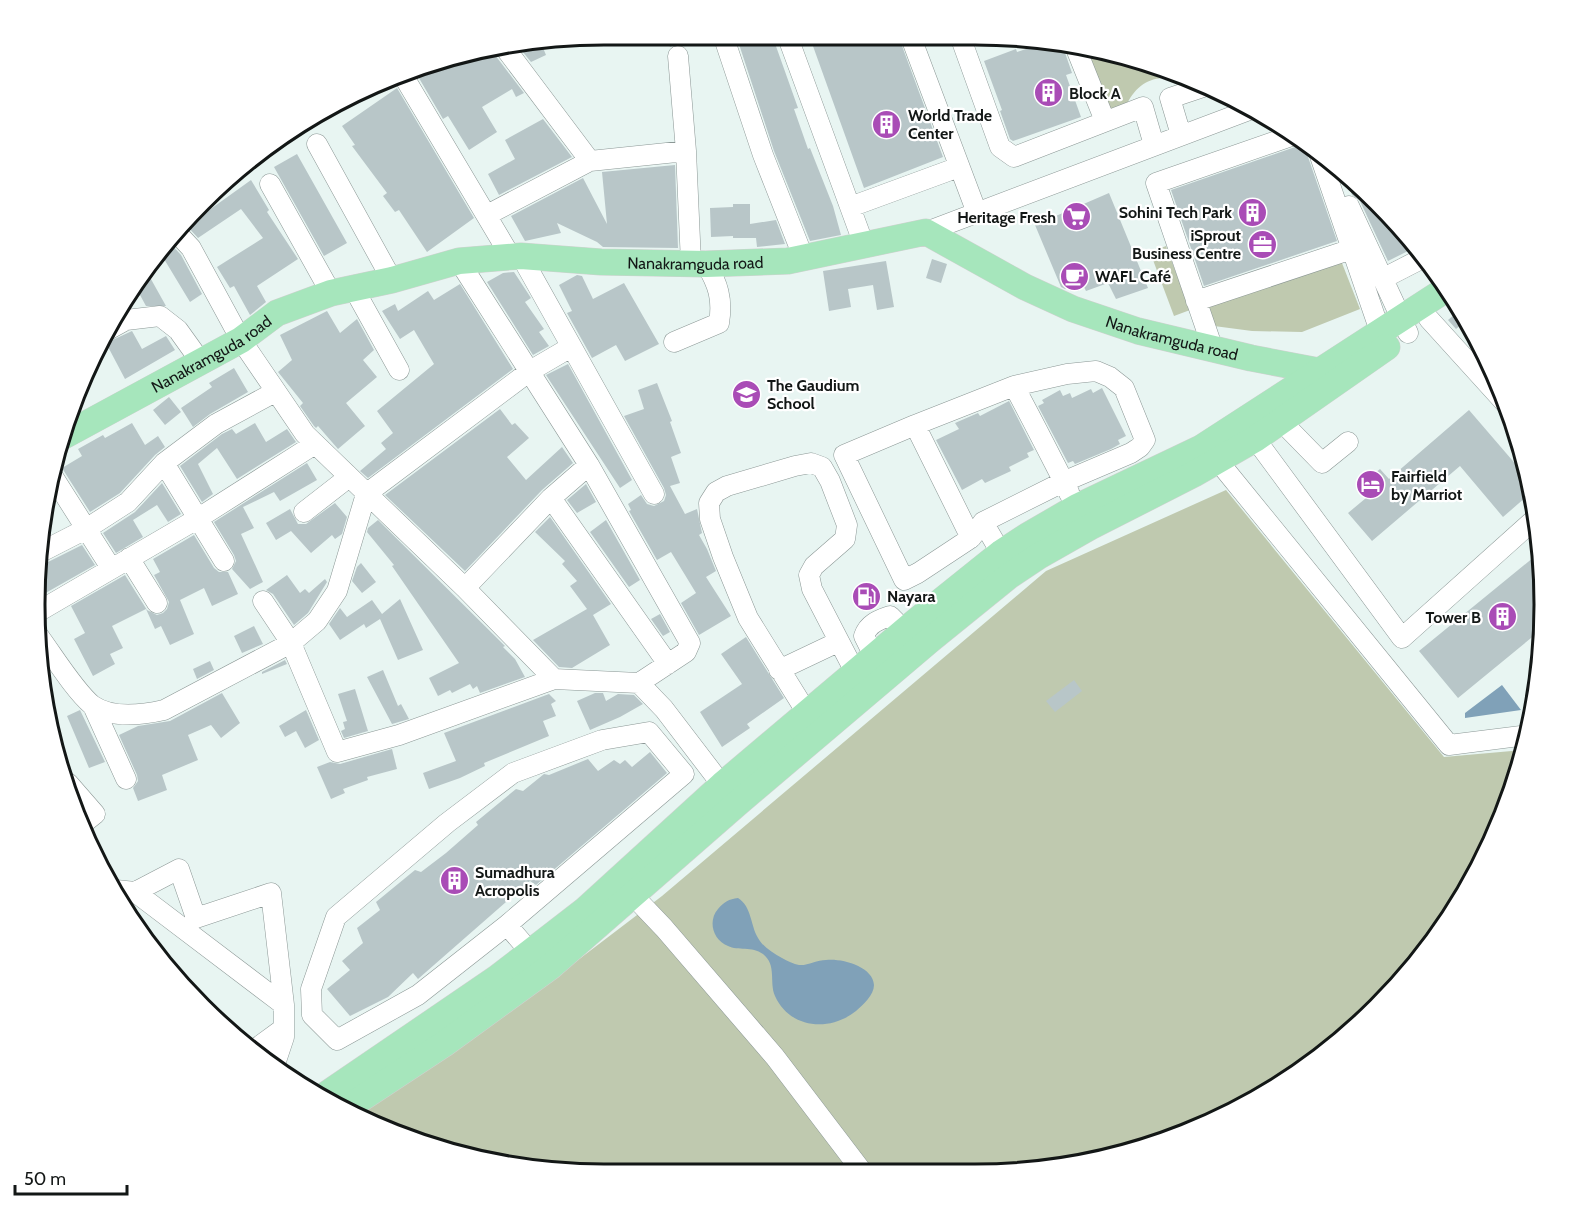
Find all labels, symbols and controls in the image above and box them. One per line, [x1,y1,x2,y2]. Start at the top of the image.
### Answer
building icon: Block A [1032,77,1064,109]
place label: Block A [1069,84,1121,103]
place label: World Trade Center [908,106,992,143]
building icon: World Trade Center [871,108,903,140]
building icon: Sohini Tech Park [1237,196,1269,228]
supermarket icon: Heritage Fresh [1061,201,1093,233]
place label: Sohini Tech Park [1119,203,1232,222]
place label: Heritage Fresh [957,208,1056,227]
place label: iSprout Business Centre [1132,226,1241,263]
office icon: iSprout Business Centre [1246,228,1278,260]
street label: Nanakramguda road [627,253,764,274]
cafe icon: WAFL Café [1058,260,1090,292]
place label: WAFL Café [1095,267,1171,286]
street label: Nanakramguda road [148,312,275,397]
street label: Nanakramguda road [1103,312,1240,365]
place label: The Gaudium School [767,376,860,413]
school or university icon: The Gaudium School [730,378,762,410]
place label: Fairfield by Marriot [1391,467,1463,504]
hotel icon: Fairfield by Marriot [1354,469,1386,501]
fuel station icon: Nayara [850,580,882,612]
place label: Nayara [887,587,935,606]
building icon: Tower B [1486,601,1518,633]
place label: Tower B [1426,608,1481,627]
place label: Sumadhura Acropolis [475,863,555,900]
building icon: Sumadhura Acropolis [438,865,470,897]
scale bar [15,1158,128,1196]
text: 50 m [24,1168,66,1190]

